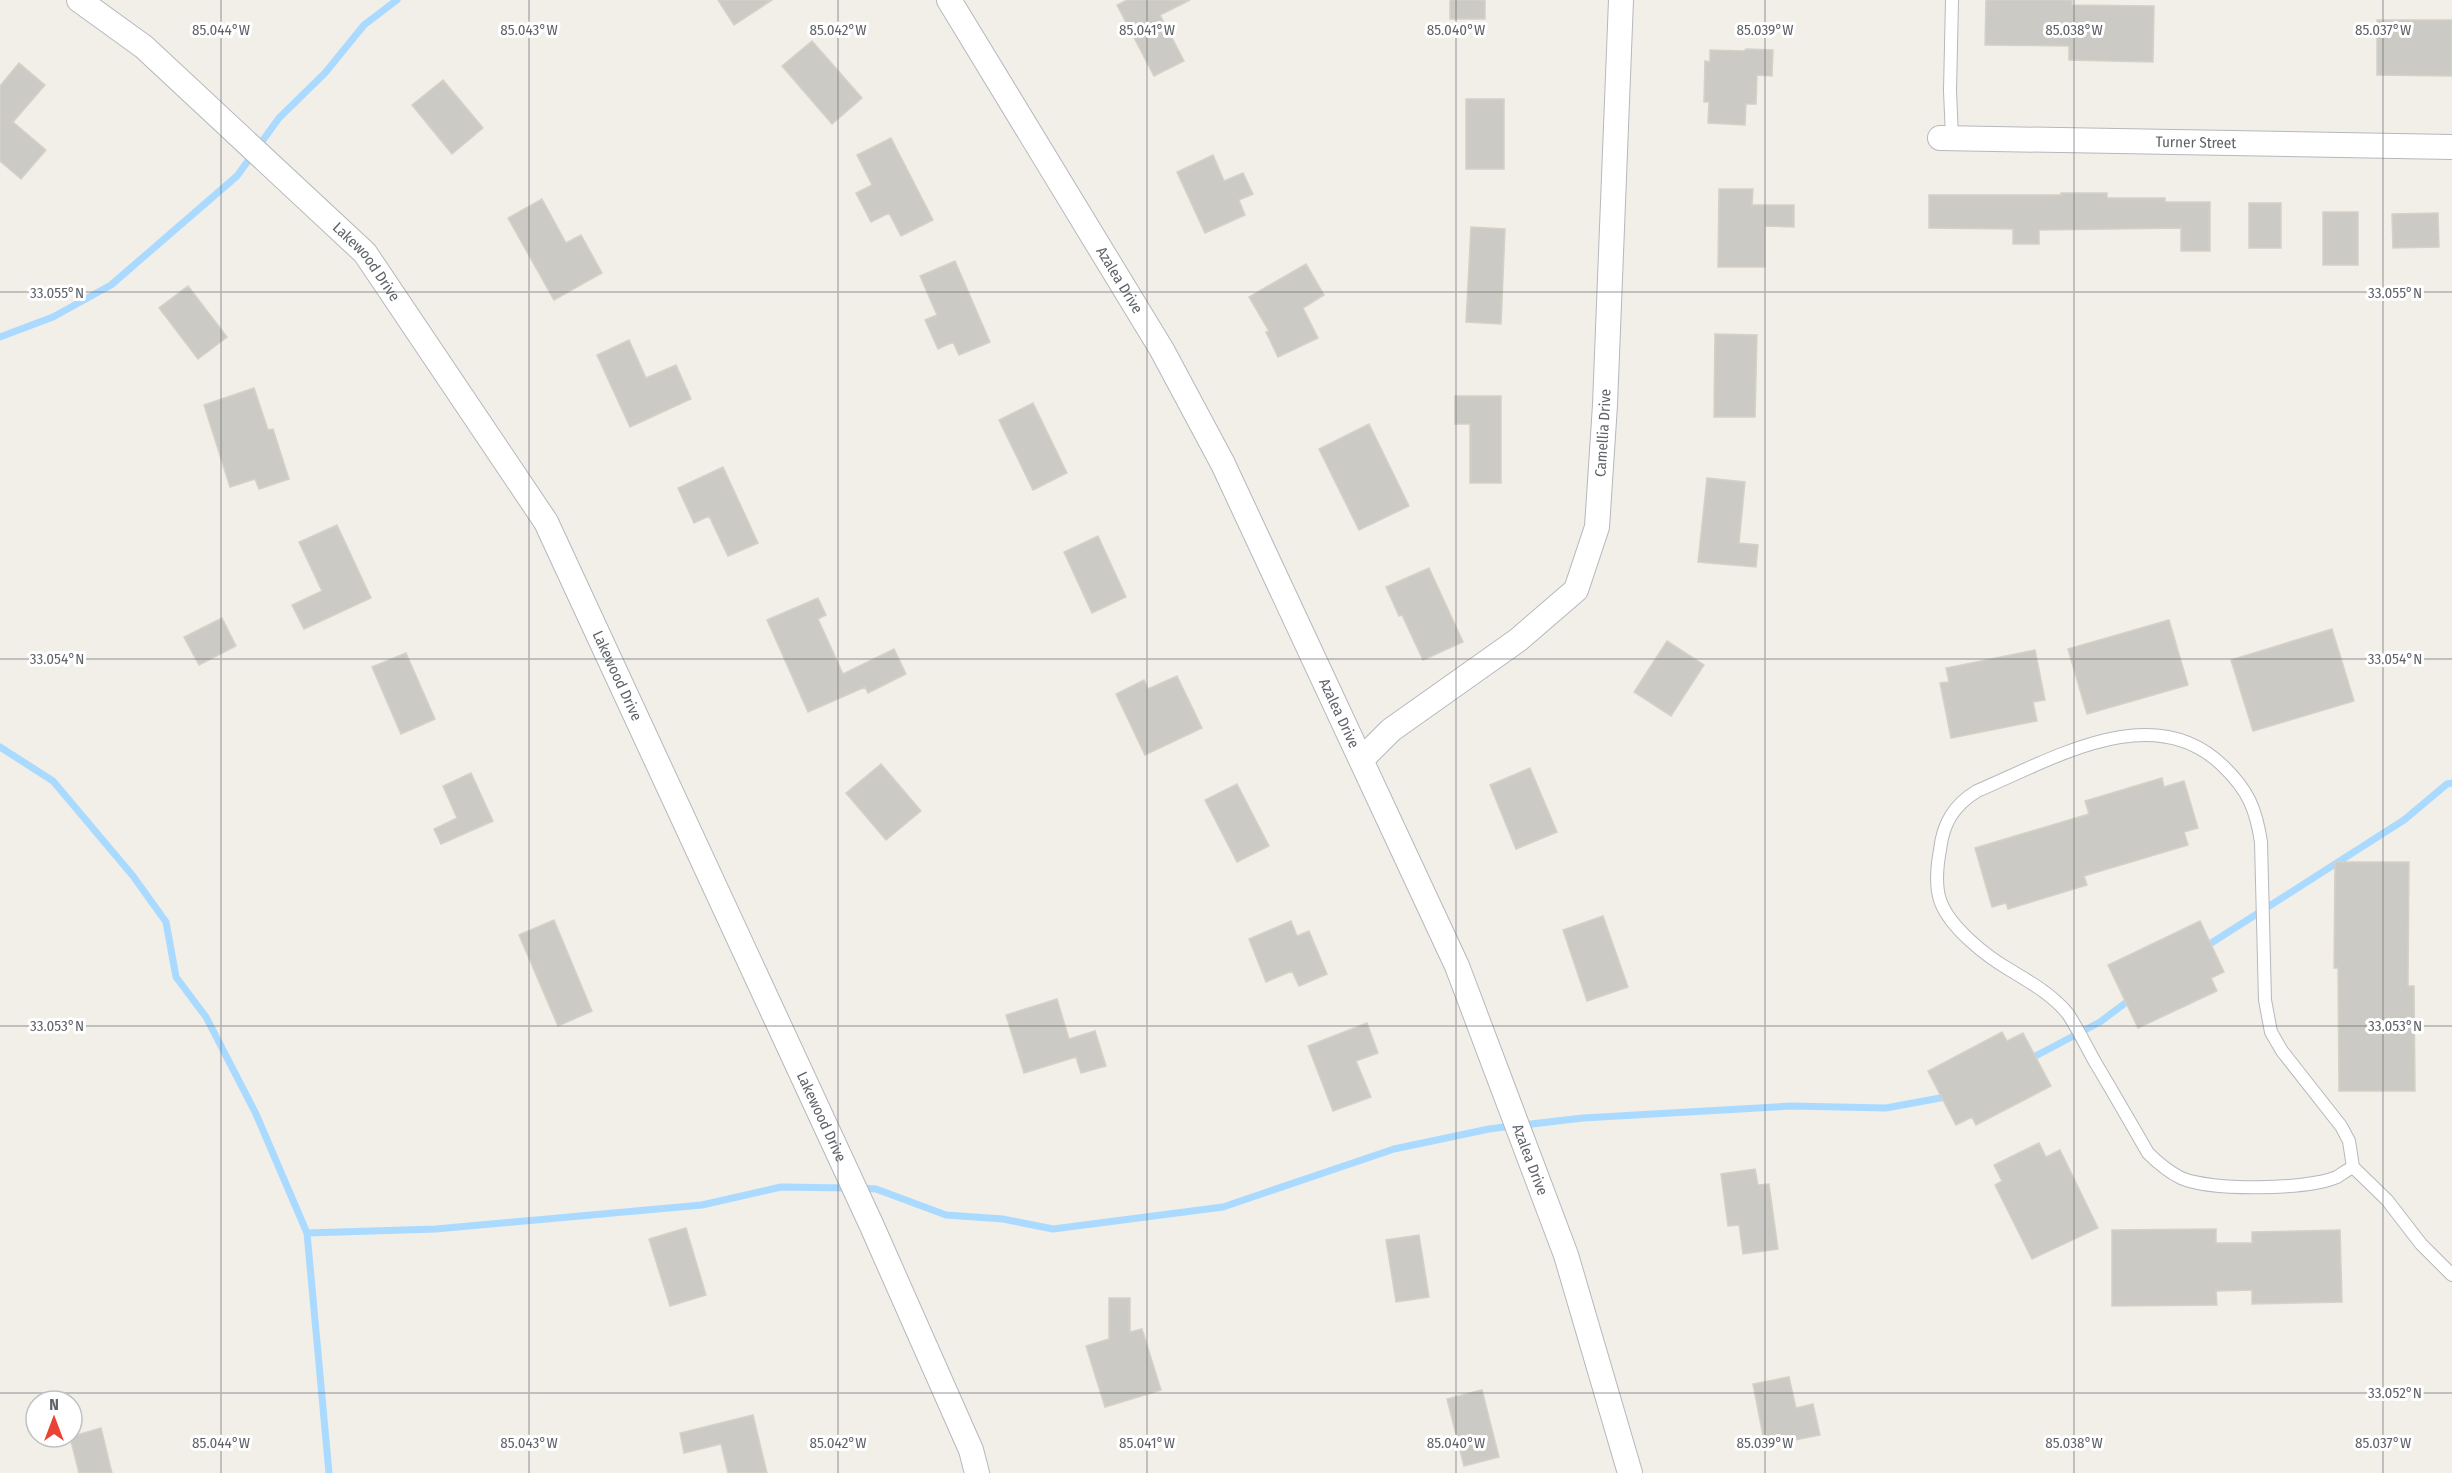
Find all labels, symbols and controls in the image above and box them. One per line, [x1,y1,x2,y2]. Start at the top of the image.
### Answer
text: 85.044°W [192,21,250,39]
text: 85.043°W [500,21,558,39]
text: 85.042°W [809,21,867,39]
text: 85.041°W [1119,21,1175,39]
text: 85.040°W [1427,21,1485,39]
text: 85.039°W [1736,21,1794,39]
text: 85.038°W [2045,21,2103,39]
text: 85.037°W [2355,21,2411,39]
street label: Turner Street [2156,133,2236,152]
street label: Lakewood Drive [329,219,404,305]
street label: Azalea Drive [1092,244,1147,317]
text: 33.055°N [30,284,84,302]
text: 33.055°N [2368,284,2422,302]
street label: Camellia Drive [1591,388,1615,477]
street label: Lakewood Drive [589,628,646,724]
text: 33.054°N [30,650,84,668]
text: 33.054°N [2368,650,2422,668]
street label: Azalea Drive [1315,676,1363,751]
text: 33.053°N [30,1017,84,1035]
text: 33.053°N [2368,1017,2422,1035]
street label: Lakewood Drive [793,1069,850,1165]
street label: Azalea Drive [1508,1122,1552,1198]
text: 33.052°N [2368,1384,2422,1402]
north arrow [24,1389,84,1449]
text: N [49,1395,59,1414]
text: 85.044°W [192,1434,250,1452]
text: 85.043°W [500,1434,558,1452]
text: 85.042°W [809,1434,867,1452]
text: 85.041°W [1119,1434,1175,1452]
text: 85.040°W [1427,1434,1485,1452]
text: 85.039°W [1736,1434,1794,1452]
text: 85.038°W [2045,1434,2103,1452]
text: 85.037°W [2355,1434,2411,1452]

